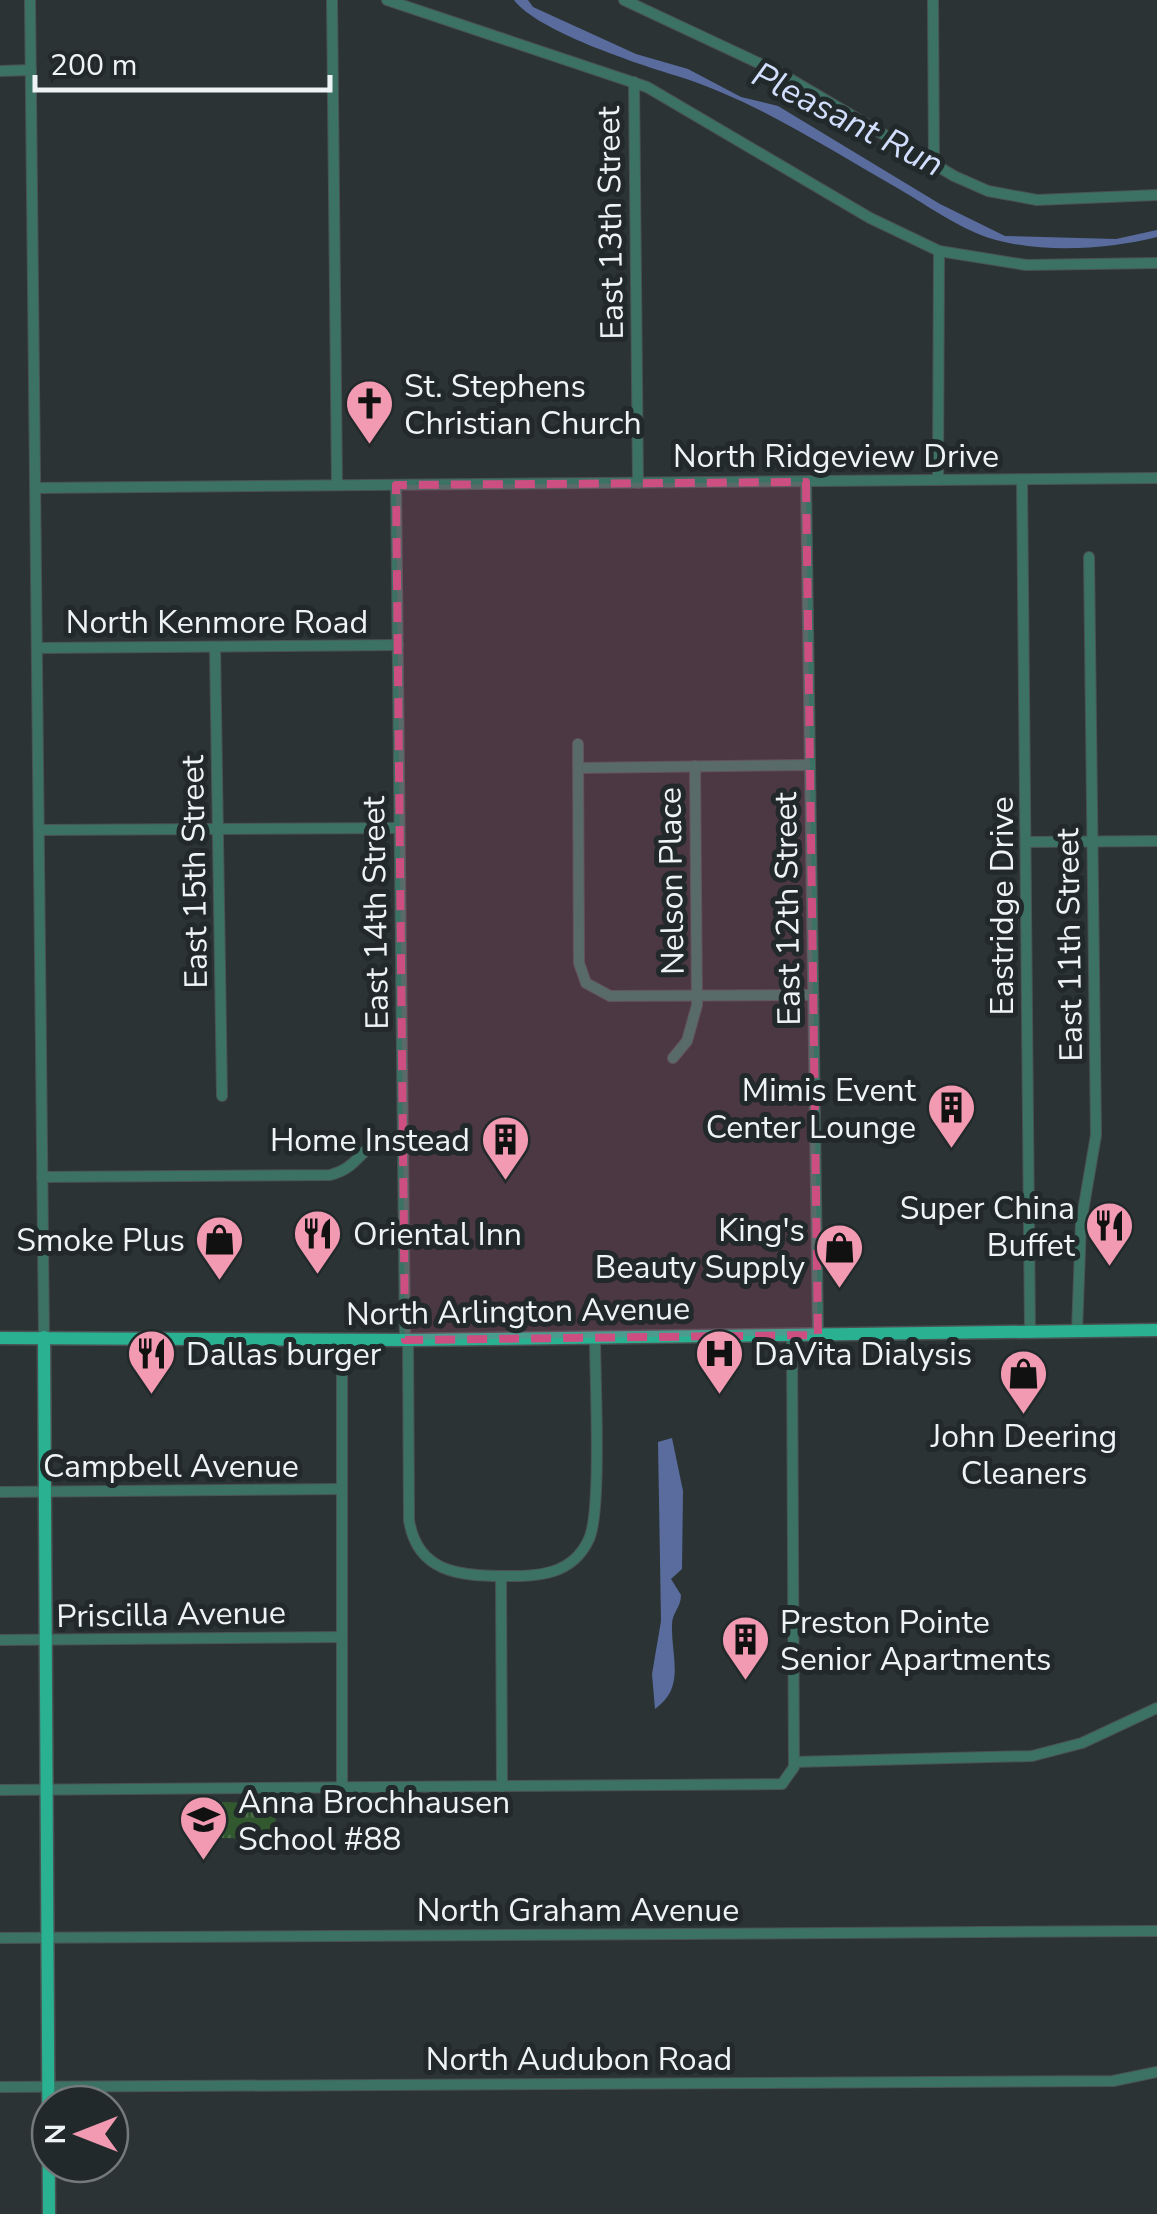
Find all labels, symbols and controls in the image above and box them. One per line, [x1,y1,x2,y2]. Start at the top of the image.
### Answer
scale bar [35,30,330,92]
text: 200 m [50,45,137,86]
water label: Pleasant Run [744,51,952,188]
street label: East 13th Street [587,105,634,340]
place label: St. Stephens Christian Church [404,365,642,445]
church icon: St. Stephens Christian Church [343,378,395,446]
street label: North Ridgeview Drive [673,435,999,478]
street label: North Kenmore Road [66,601,368,644]
street label: East 15th Street [171,754,218,989]
street label: Nelson Place [648,787,695,975]
street label: East 12th Street [764,791,811,1026]
street label: East 14th Street [352,795,399,1030]
street label: Eastridge Drive [981,796,1024,1016]
street label: East 11th Street [1046,827,1093,1062]
place label: Mimis Event Center Lounge [706,1069,917,1149]
building icon: Mimis Event Center Lounge [925,1082,977,1150]
building icon: Home Instead [479,1114,531,1182]
place label: Home Instead [270,1119,470,1162]
place label: Super China Buffet [900,1187,1076,1267]
restaurant icon: Super China Buffet [1084,1200,1136,1268]
restaurant icon: Oriental Inn [292,1208,344,1276]
place label: King's Beauty Supply [595,1209,806,1289]
place label: Oriental Inn [353,1213,522,1256]
shop icon: Smoke Plus [194,1214,246,1282]
place label: Smoke Plus [16,1219,185,1262]
shop icon: King's Beauty Supply [814,1222,866,1290]
street label: North Arlington Avenue [346,1287,690,1336]
restaurant icon: Dallas burger [125,1328,177,1396]
hospital icon: DaVita Dialysis [693,1328,745,1396]
place label: Dallas burger [186,1333,382,1376]
place label: DaVita Dialysis [754,1333,972,1376]
shop icon: John Deering Cleaners [998,1348,1050,1416]
place label: John Deering Cleaners [930,1415,1117,1495]
street label: Campbell Avenue [43,1445,299,1488]
street label: Priscilla Avenue [56,1591,286,1638]
place label: Preston Pointe Senior Apartments [780,1601,1051,1681]
building icon: Preston Pointe Senior Apartments [719,1614,771,1682]
place label: Anna Brochhausen School #88 [238,1781,510,1861]
school or university icon: Anna Brochhausen School #88 [177,1794,229,1862]
street label: North Graham Avenue [417,1889,739,1932]
street label: North Audubon Road [426,2038,732,2081]
north arrow [30,2084,130,2184]
text: N [37,2124,75,2144]

